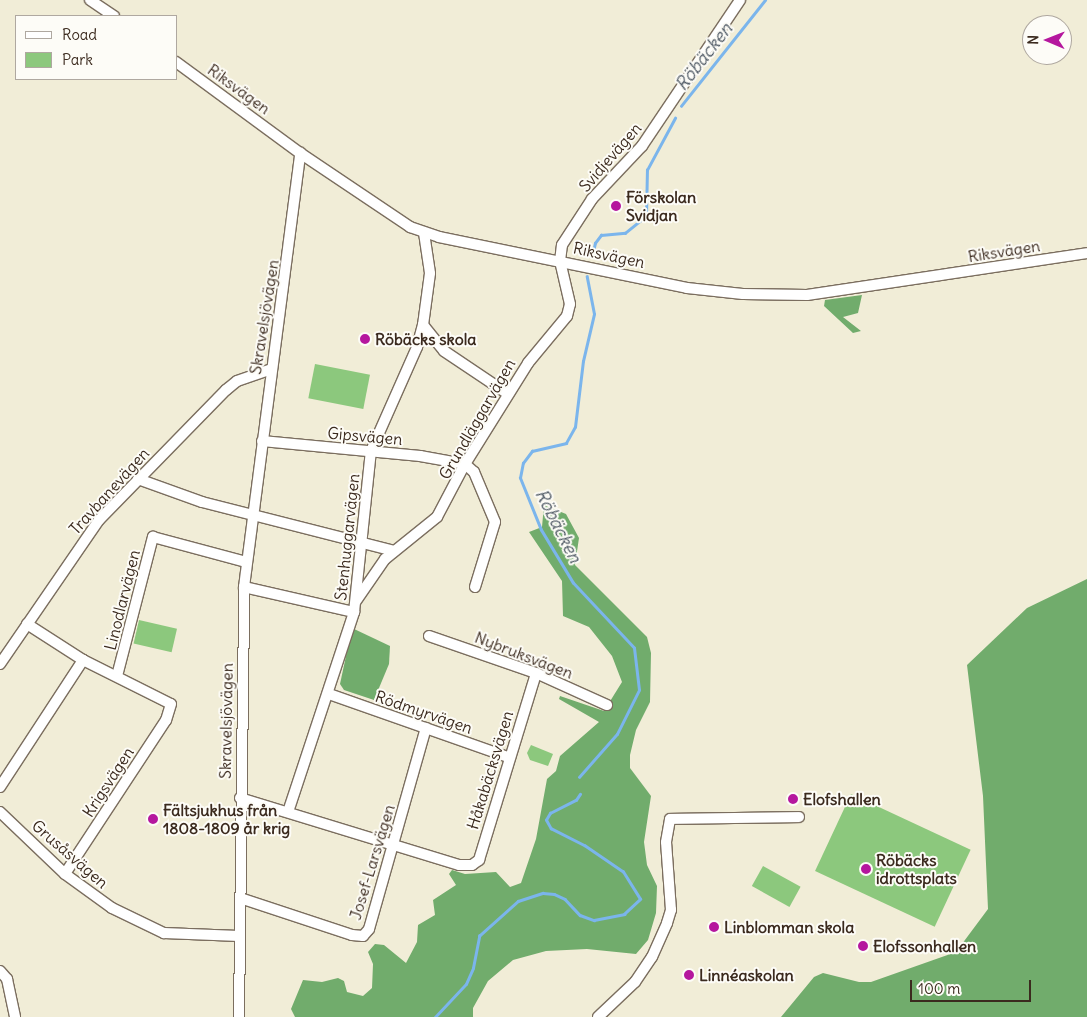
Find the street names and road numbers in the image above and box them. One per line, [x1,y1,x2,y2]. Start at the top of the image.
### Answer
street label: Riksvägen [204,60,274,118]
street label: Svidjevägen [575,119,645,195]
street label: Riksvägen [967,236,1041,266]
street label: Riksvägen [571,238,647,272]
street label: Skravelsjövägen [245,258,283,376]
street label: Grundläggarvägen [435,355,519,483]
street label: Gipsvägen [327,423,403,449]
street label: Travbanevägen [65,444,153,538]
street label: Stenhuggarvägen [331,473,363,601]
street label: Linodlarvägen [100,548,144,652]
street label: Nybruksvägen [472,627,576,683]
street label: Skravelsjövägen [215,663,237,779]
street label: Rödmyrvägen [373,686,475,738]
street label: Håkabäcksvägen [463,708,517,832]
street label: Krigsvägen [78,743,138,821]
street label: Josef-Larsvägen [345,802,399,922]
street label: Grusåsvägen [28,816,112,892]

